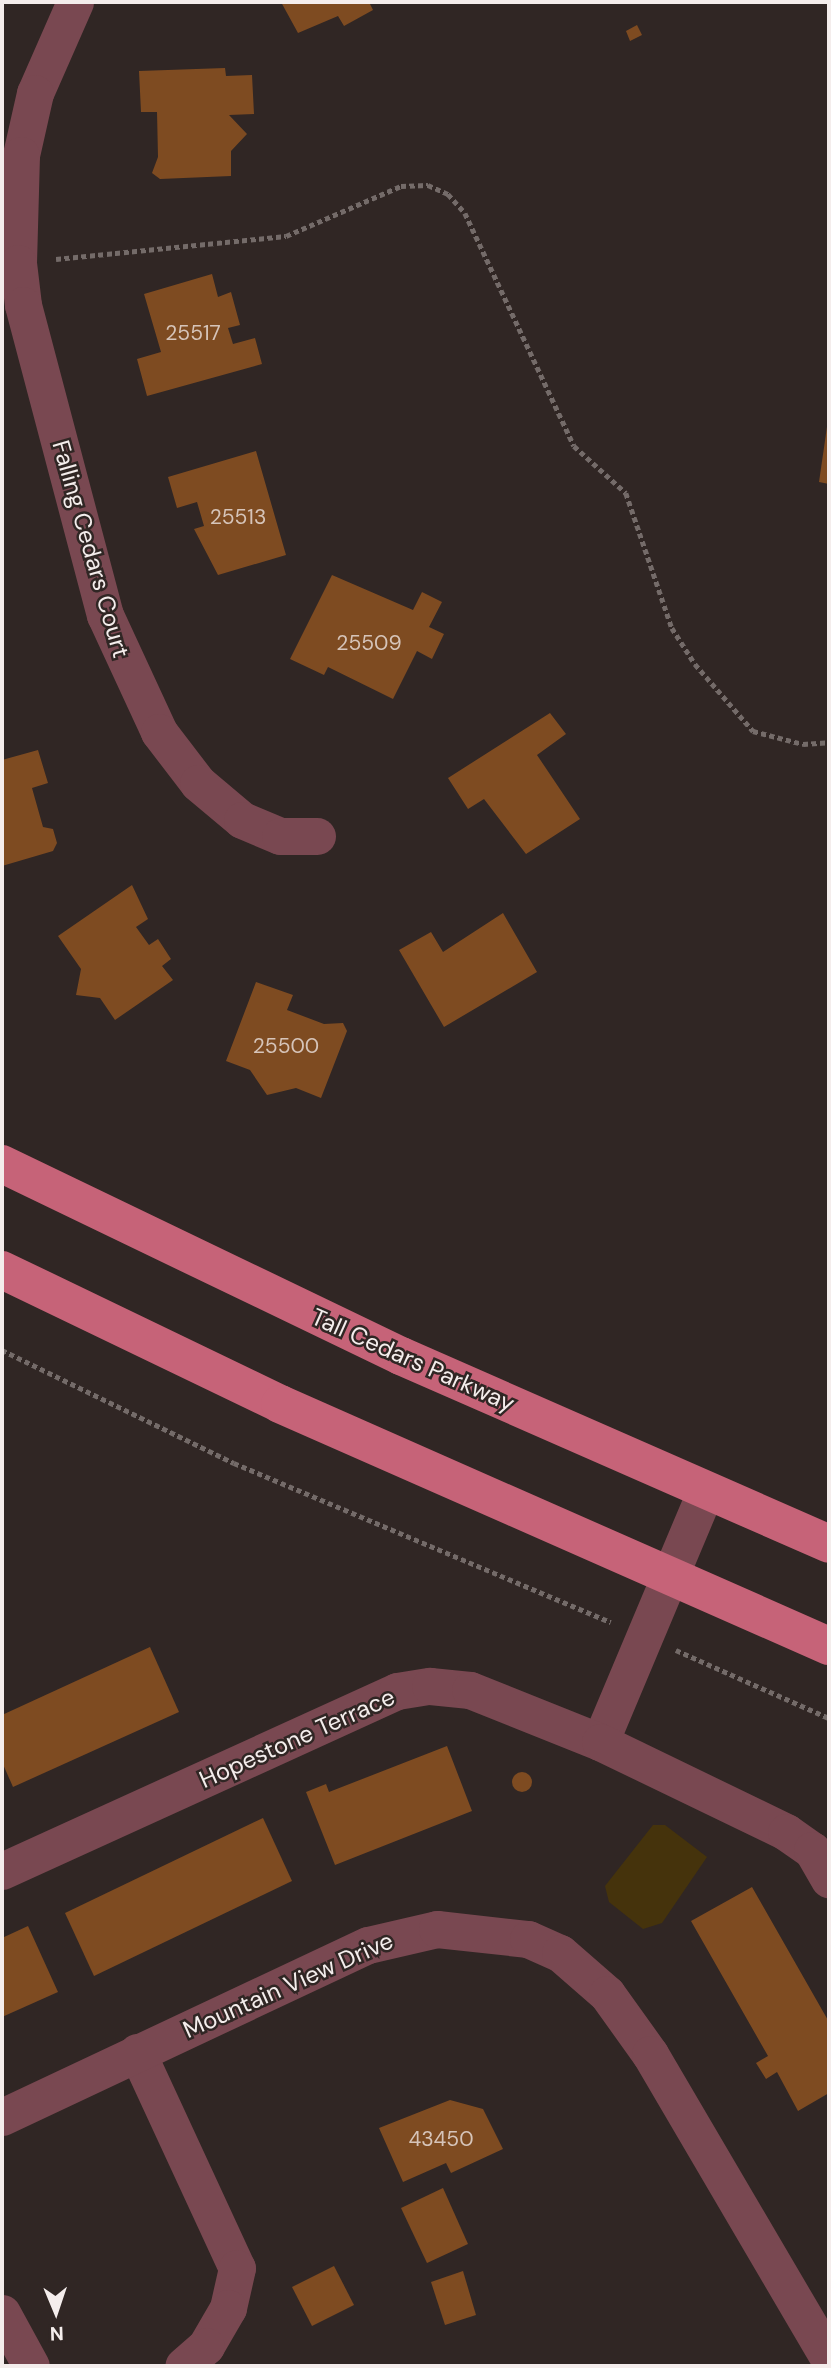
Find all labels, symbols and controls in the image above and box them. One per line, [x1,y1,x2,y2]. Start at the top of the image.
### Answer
house number: 25517 [165,320,221,346]
street label: Falling Cedars Court [46,437,136,661]
house number: 25513 [210,504,266,530]
house number: 25509 [336,630,402,656]
house number: 25500 [253,1033,319,1059]
street label: Tall Cedars Parkway [307,1302,519,1418]
street label: Hopestone Terrace [195,1682,399,1794]
street label: Mountain View Drive [179,1926,397,2044]
house number: 43450 [408,2126,474,2152]
north arrow [21,2277,91,2347]
text: N [49,2321,64,2346]

